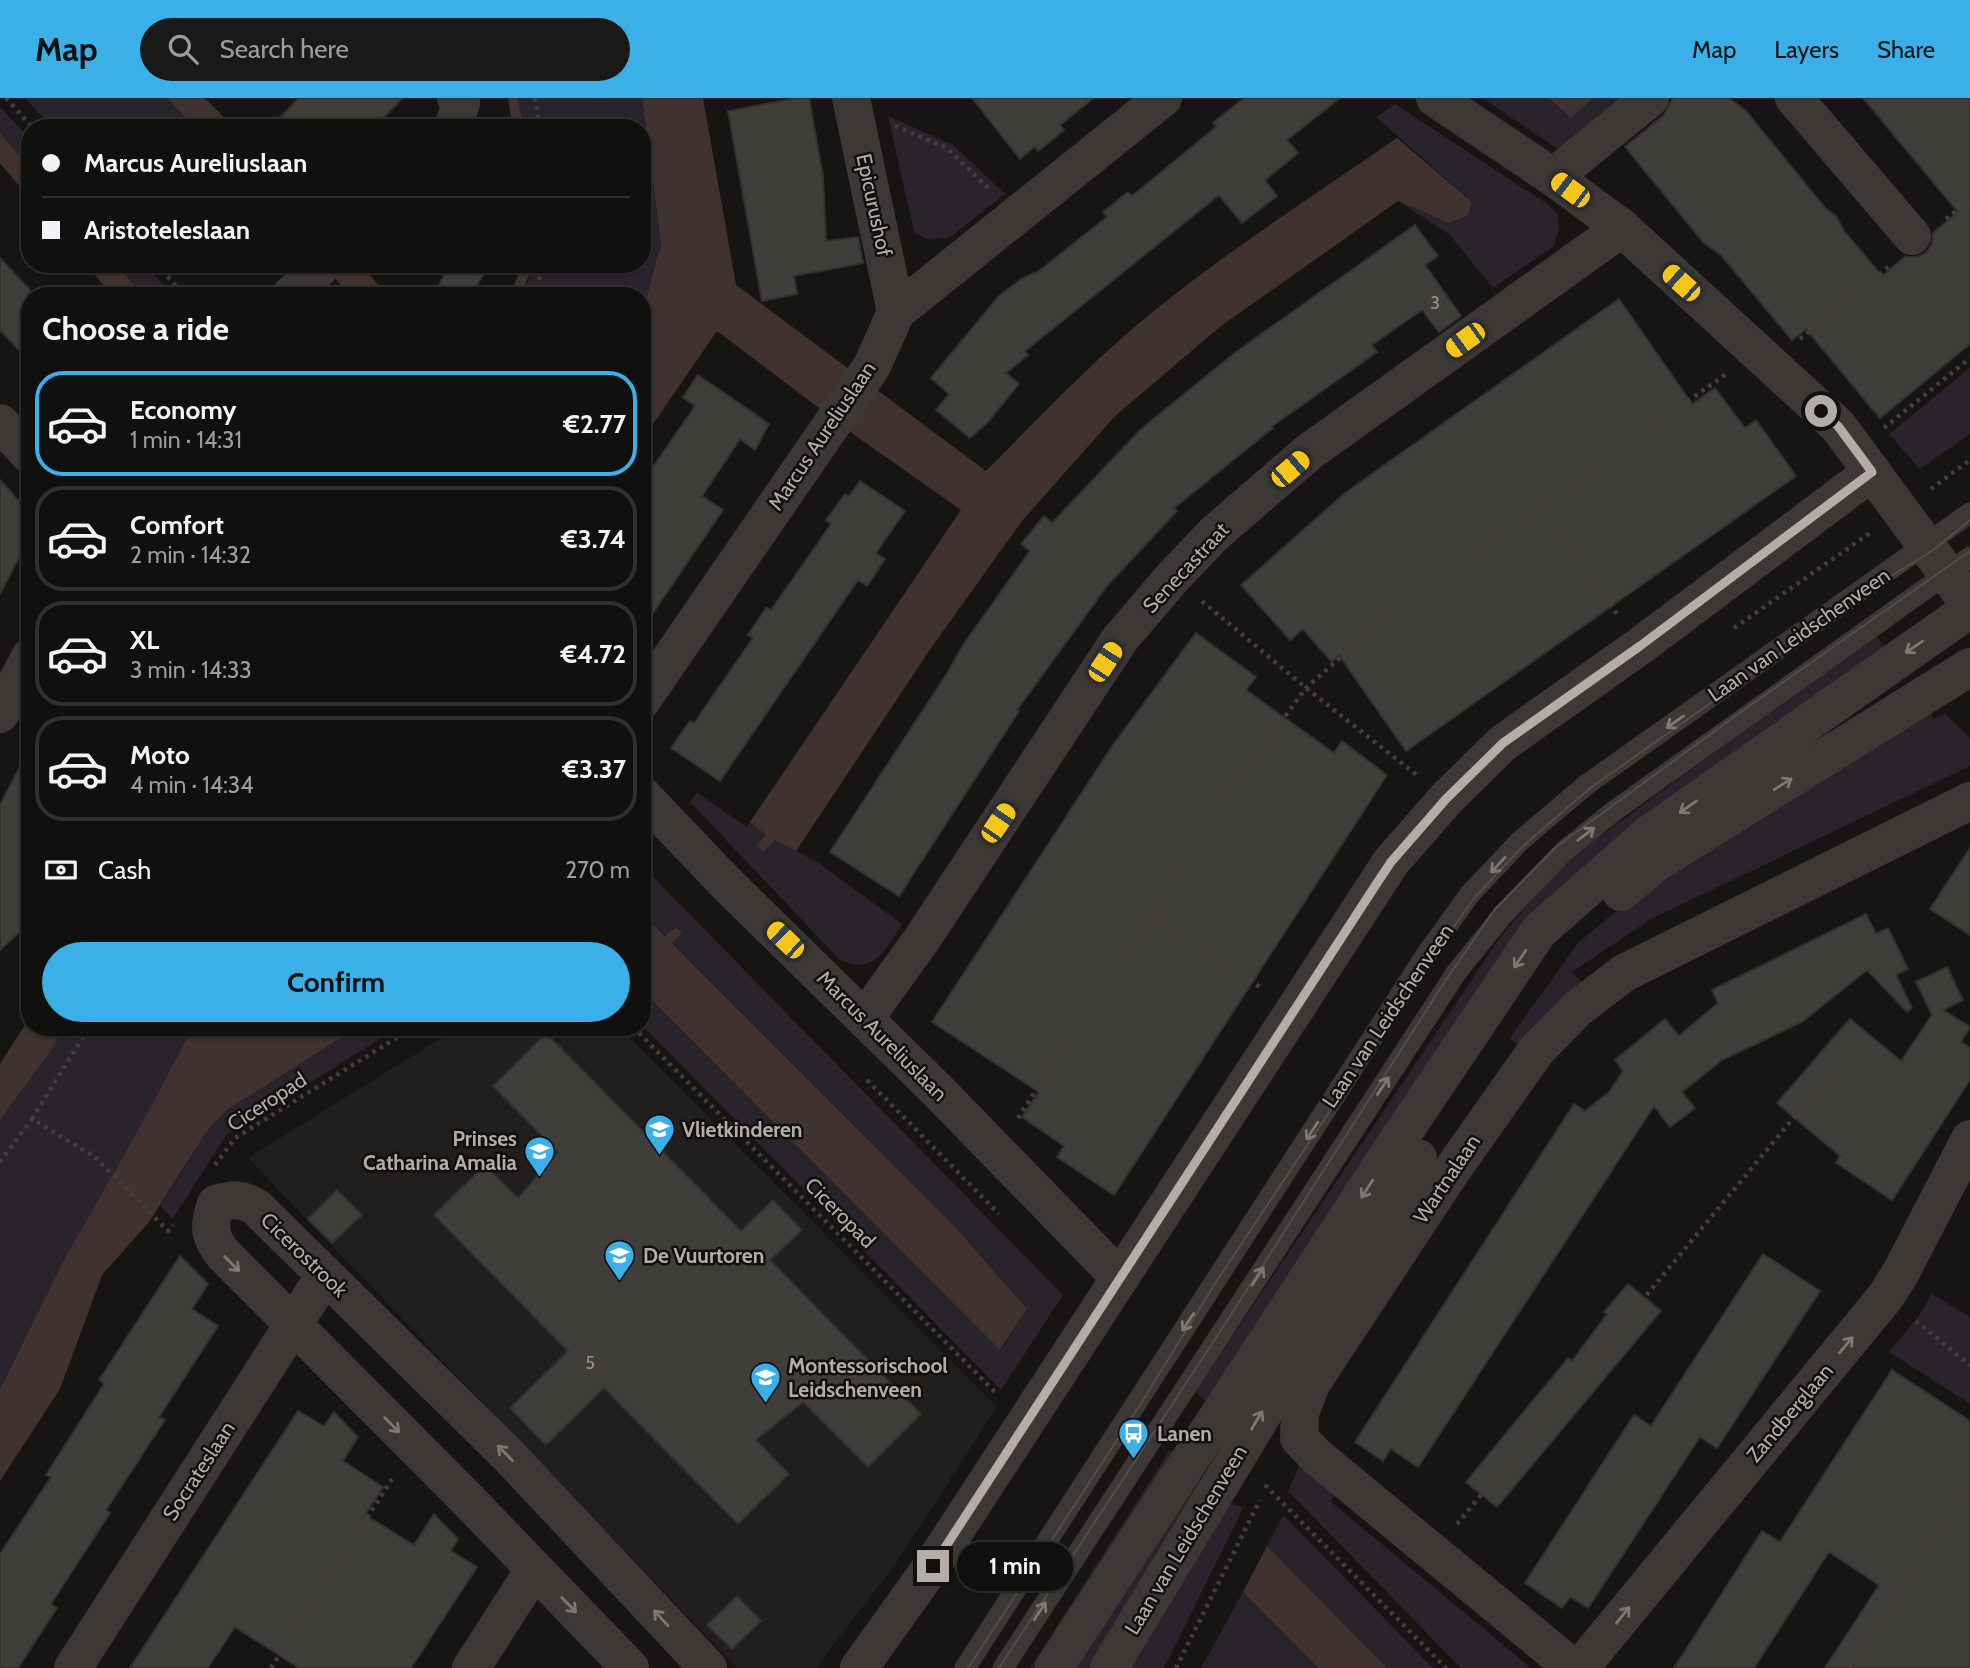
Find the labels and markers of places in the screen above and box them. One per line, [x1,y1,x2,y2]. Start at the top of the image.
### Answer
school or university icon: Vlietkinderen [642,1113,676,1157]
place label: Vlietkinderen [682,1117,802,1142]
place label: Prinses Catharina Amalia [363,1126,518,1175]
school or university icon: Prinses Catharina Amalia [523,1134,557,1178]
school or university icon: De Vuurtoren [603,1239,637,1283]
place label: De Vuurtoren [643,1243,764,1268]
place label: Montessorischool Leidschenveen [788,1353,948,1402]
school or university icon: Montessorischool Leidschenveen [748,1361,782,1405]
bus stop icon: Lanen [1117,1417,1151,1461]
place label: Lanen [1157,1421,1212,1446]

